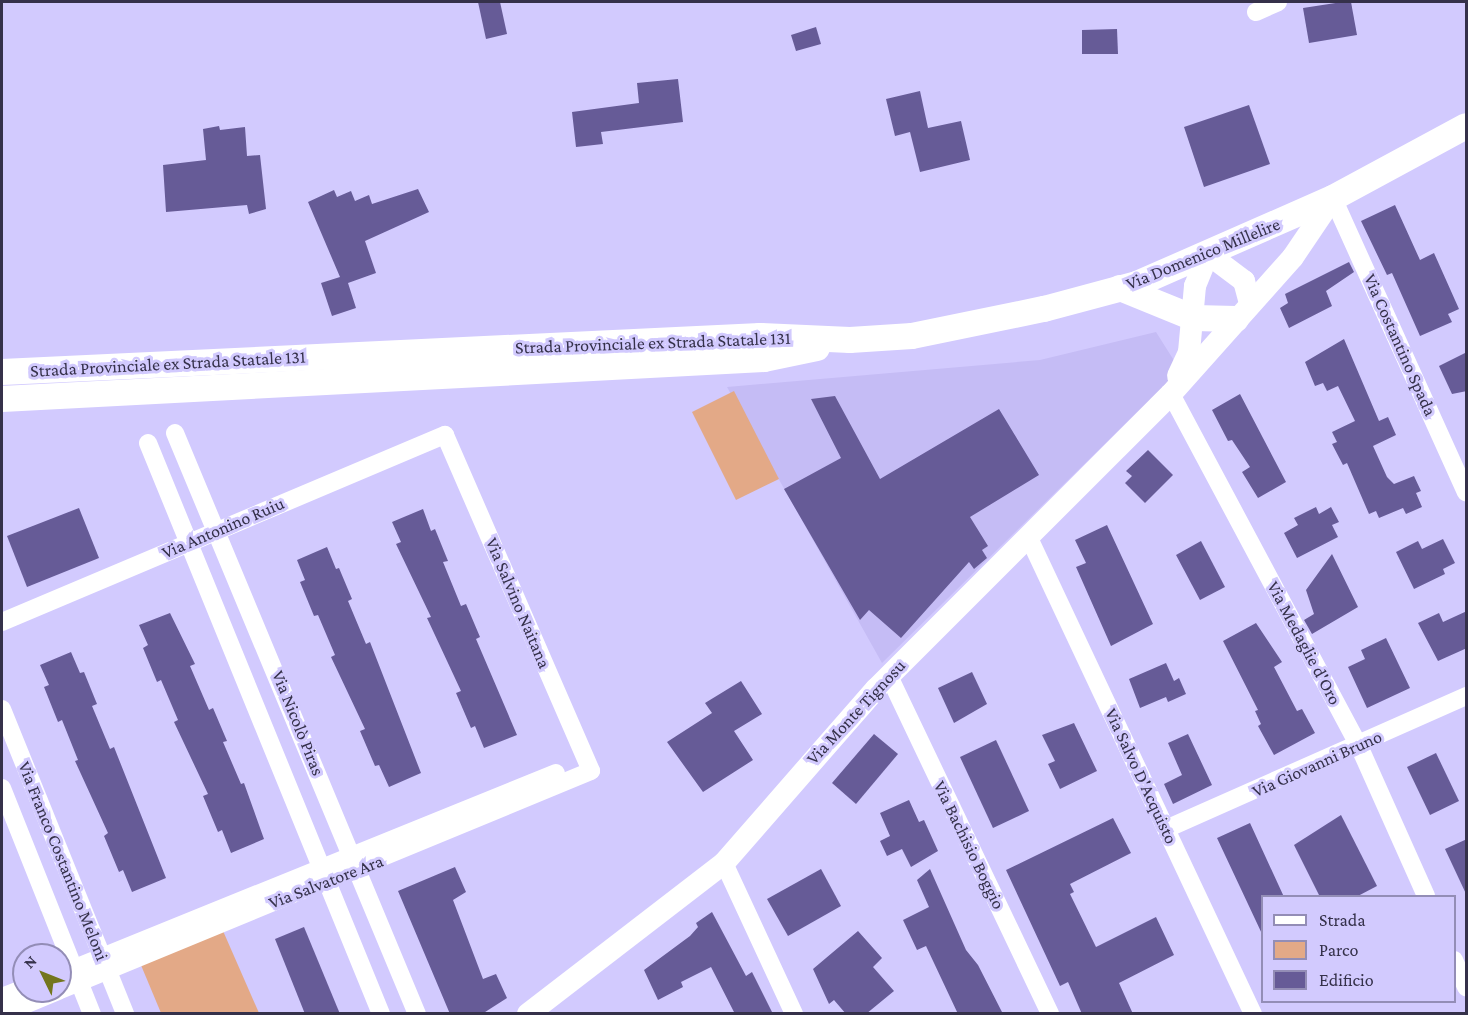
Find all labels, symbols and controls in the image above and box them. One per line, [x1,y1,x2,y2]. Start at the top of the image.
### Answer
street label: Via Domenico Millelire [1123,213,1283,295]
street label: Via Costantino Spada [1359,271,1441,419]
street label: Strada Provinciale ex Strada Statale 131 [515,327,791,359]
street label: Strada Provinciale ex Strada Statale 131 [30,346,306,382]
street label: Via Antonino Ruiu [158,492,288,564]
street label: Via Salvino Naitana [481,534,555,672]
street label: Via Medaglie d'Oro [1262,577,1346,709]
street label: Via Monte Tignosu [802,655,910,769]
street label: Via Nicolò Piras [267,667,329,779]
street label: Via Salvo D'Acquisto [1100,705,1182,847]
street label: Via Giovanni Bruno [1249,726,1385,802]
street label: Via Franco Costantino Meloni [13,758,113,964]
street label: Via Bachisio Boggio [929,777,1009,913]
street label: Via Salvatore Ara [266,850,386,914]
legend [1261,895,1456,1003]
text: Strada [1319,910,1366,930]
text: Parco [1319,940,1358,960]
north arrow [12,943,72,1003]
text: N [20,952,40,972]
text: Edificio [1319,970,1374,990]

